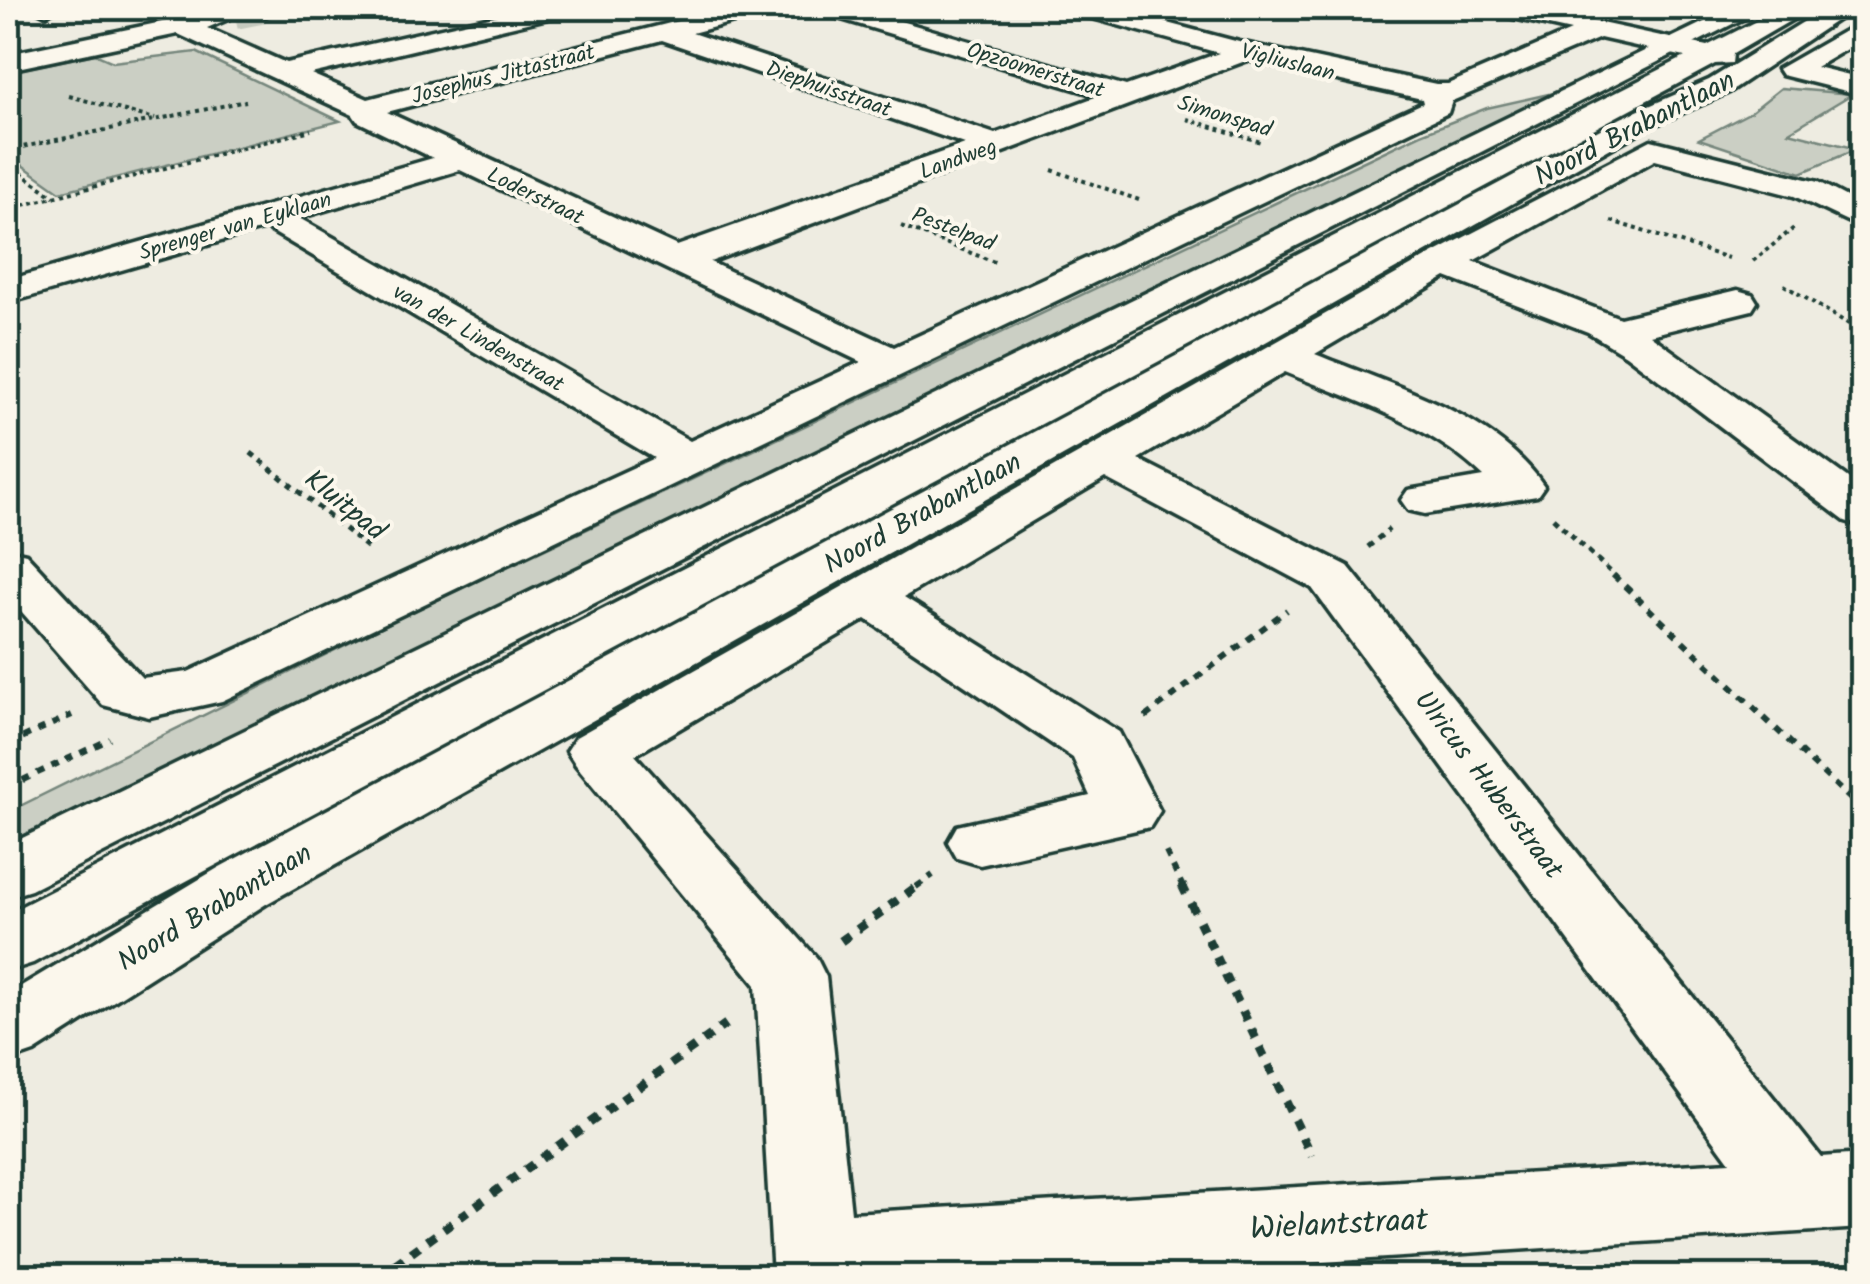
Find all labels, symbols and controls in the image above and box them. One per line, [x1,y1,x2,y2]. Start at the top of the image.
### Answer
street label: Opzoomerstraat [962,34,1109,109]
street label: Vigliuslaan [1237,35,1338,92]
street label: Josephus Jittastraat [408,36,599,115]
street label: Diephuisstraat [760,52,896,128]
street label: Noord Brabantlaan [1527,59,1744,199]
street label: Simonspad [1173,86,1277,149]
street label: Landweg [915,130,1003,191]
street label: Loderstraat [480,159,590,236]
street label: Sprenger van Eyklaan [135,183,336,272]
street label: Pestelpad [906,198,1001,263]
street label: van der Lindenstraat [385,276,571,403]
street label: Noord Brabantlaan [816,441,1031,587]
street label: Kluitpad [293,459,396,554]
street label: Ulricus Huberstraat [1402,681,1575,890]
street label: Noord Brabantlaan [109,832,321,984]
street label: Wielantstraat [1249,1195,1430,1256]

